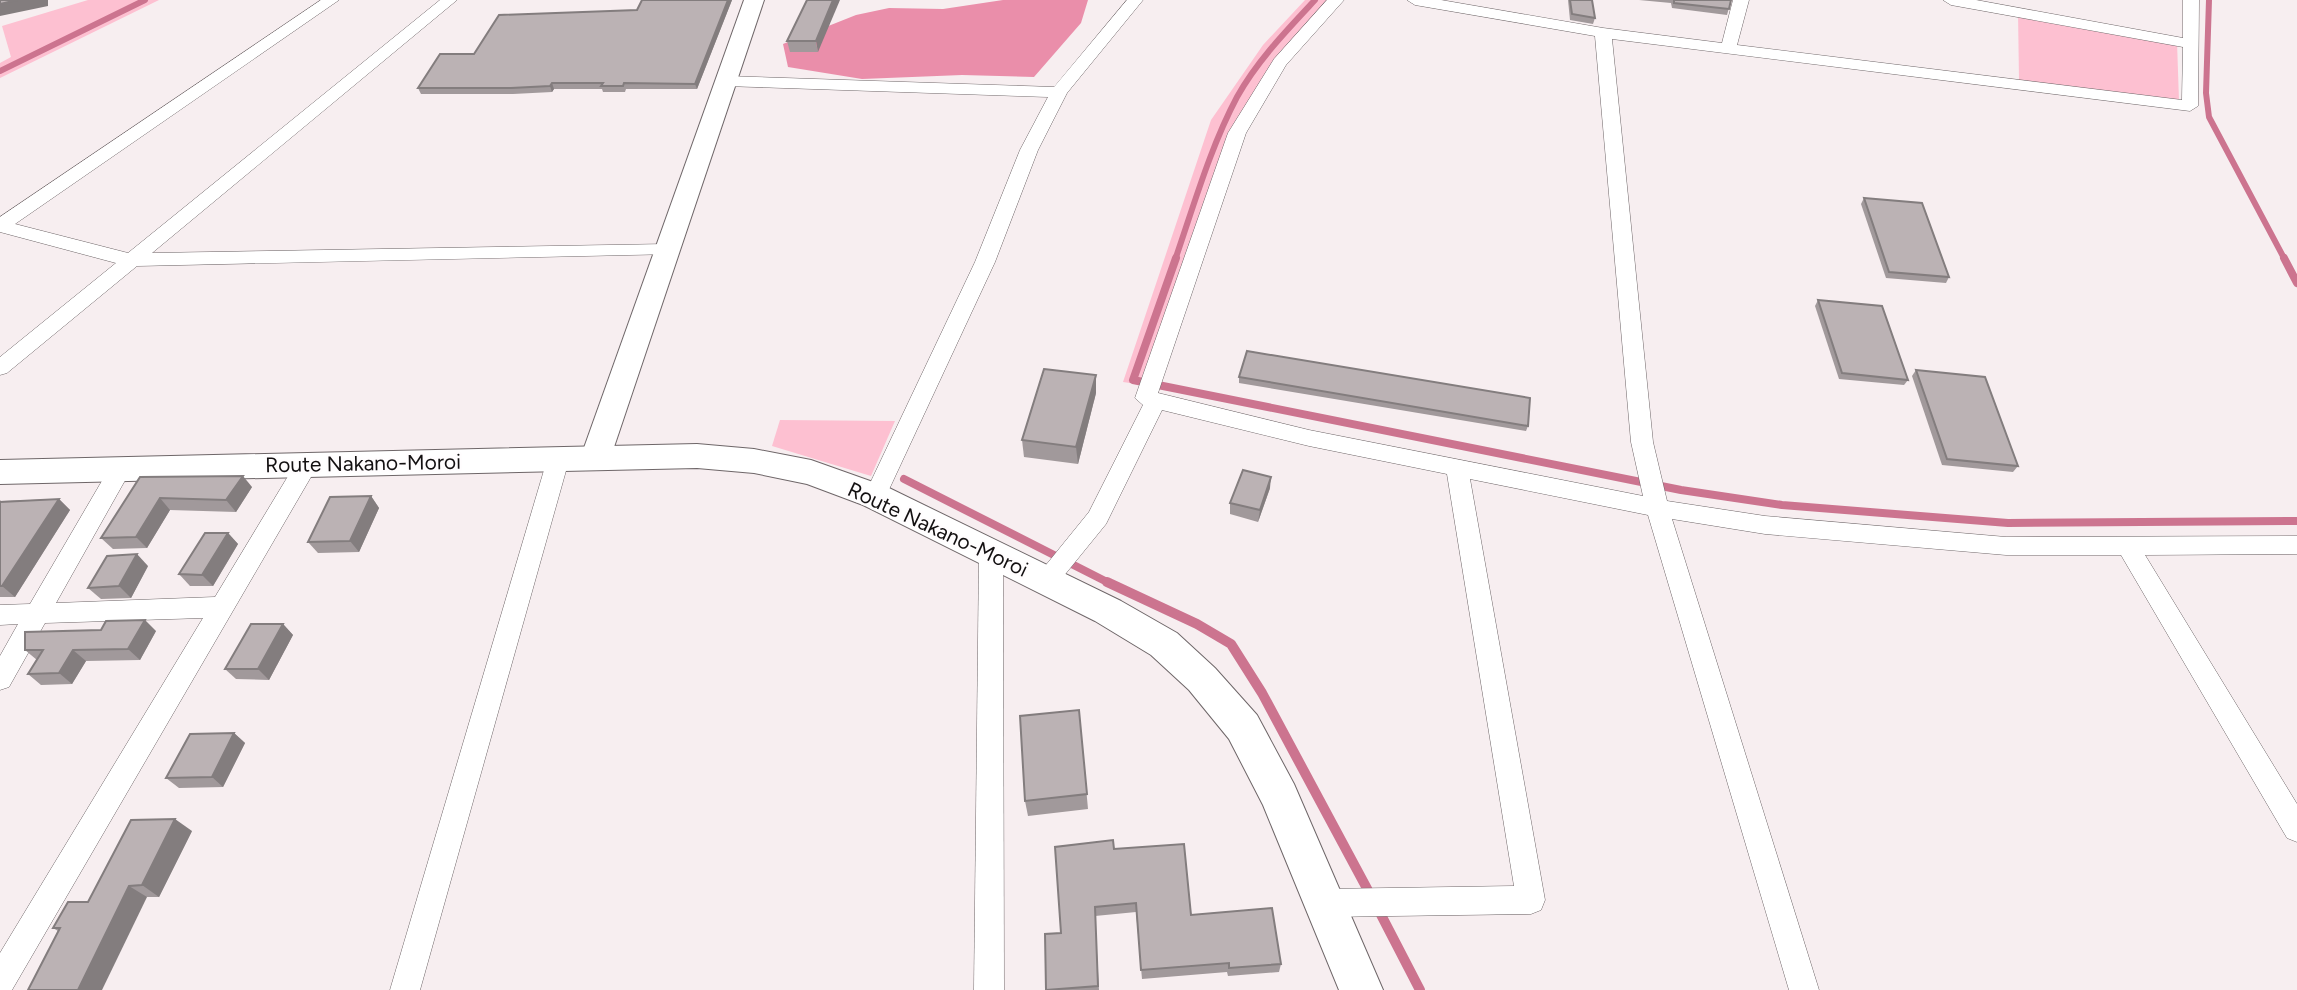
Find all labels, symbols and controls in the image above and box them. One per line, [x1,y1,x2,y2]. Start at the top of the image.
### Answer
street label: Route Nakano-Moroi [265,449,461,477]
street label: Route Nakano-Moroi [844,476,1032,582]

